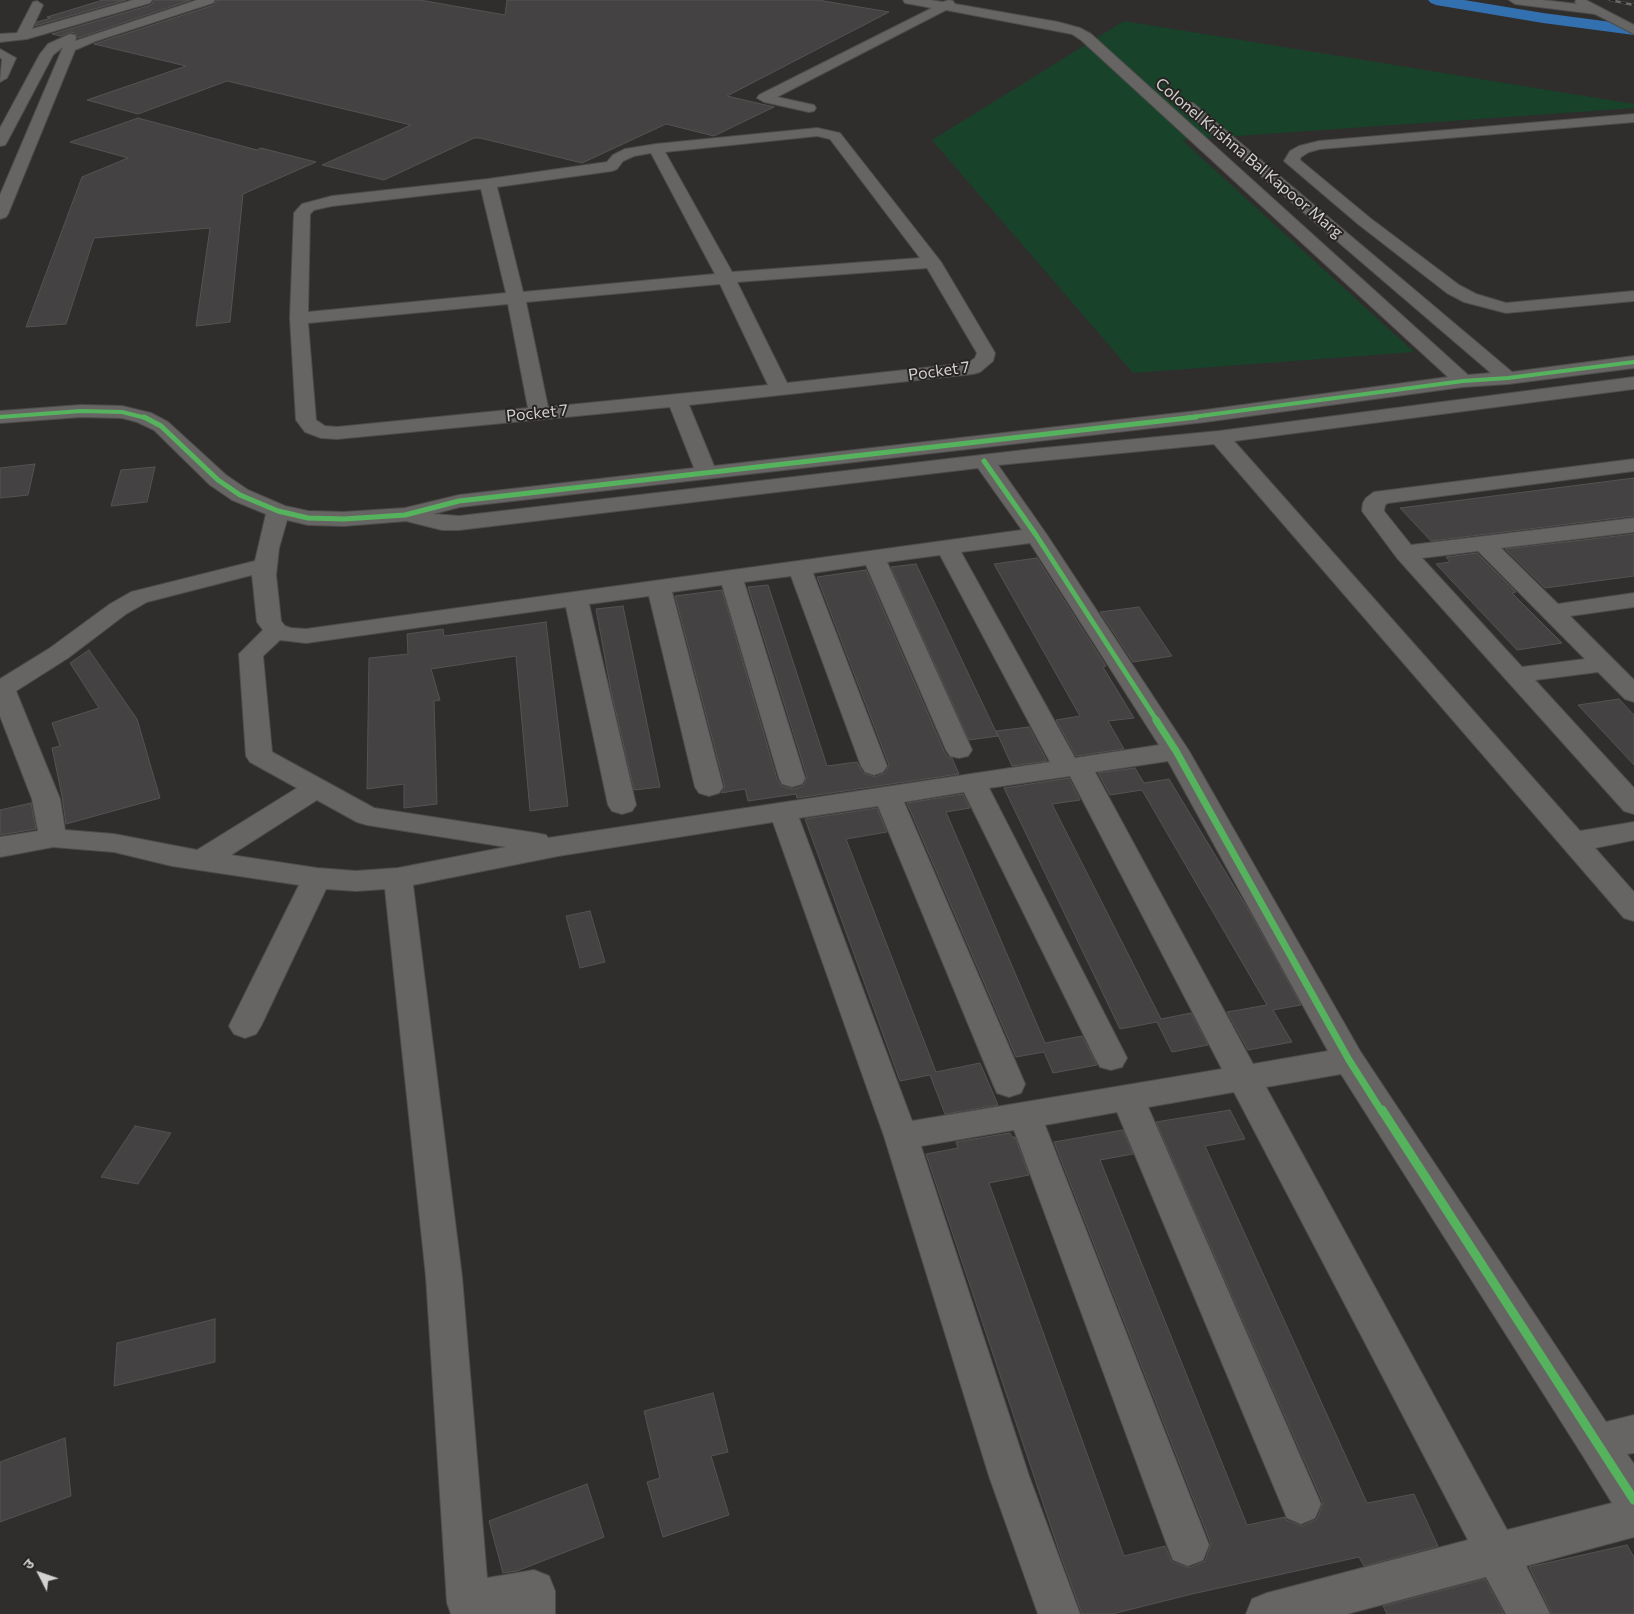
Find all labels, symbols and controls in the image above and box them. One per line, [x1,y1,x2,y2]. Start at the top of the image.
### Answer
street label: Colonel Krishna Bal Kapoor Marg [1151,74,1347,242]
street label: Pocket 7 [907,357,971,385]
street label: Pocket 7 [505,400,569,426]
north arrow [15,1549,65,1599]
text: उ [19,1555,37,1573]

